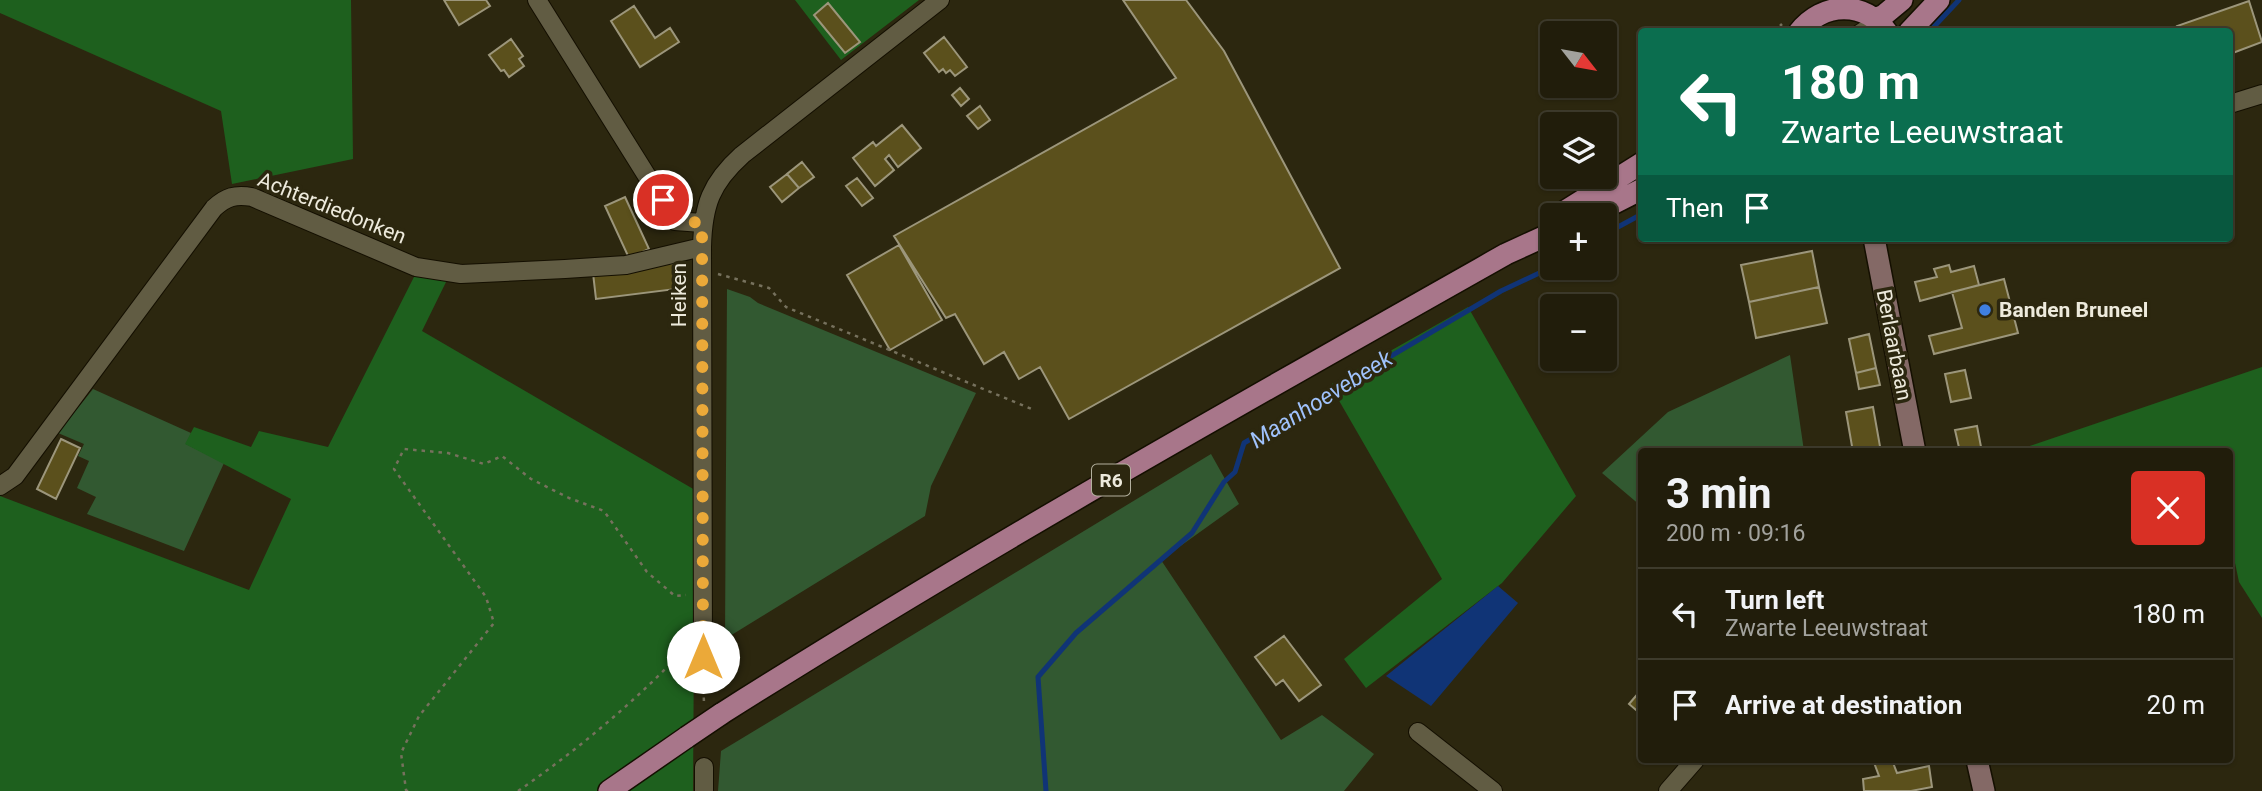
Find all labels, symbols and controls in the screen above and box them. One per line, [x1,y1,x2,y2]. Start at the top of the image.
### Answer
north arrow [1540,21,1617,98]
map controls [1540,21,1617,371]
text: 180 m [1781,54,1920,111]
icon: left [1666,56,1757,147]
button: layers [1540,112,1617,189]
text: Zwarte Leeuwstraat [1781,113,2064,151]
street label: Achterdiedonken [254,167,410,249]
pin [633,170,693,230]
icon: arrive [644,181,682,219]
icon: arrive [1738,189,1776,227]
text: Then [1666,193,1724,223]
button: + [1540,203,1617,280]
street label: Heiken [667,263,691,327]
street label: Berlaarbaan [1871,287,1917,403]
button: − [1540,294,1617,371]
place label: Banden Bruneel [1999,298,2148,322]
marker: Banden Bruneel [1977,302,1993,318]
water label: Maanhoevebeek [1245,344,1398,454]
road number: R6 [1092,464,1130,495]
text: 3 min [1666,469,1772,518]
button: close [2131,471,2205,545]
text: 200 m · 09:16 [1666,520,1805,547]
text: Turn left [1725,585,1824,615]
icon: left [1666,595,1704,633]
text: 180 m [2132,599,2205,629]
text: Zwarte Leeuwstraat [1725,615,1928,642]
position arrow [666,620,740,694]
icon: arrive [1666,686,1704,724]
text: Arrive at destination [1725,690,1962,720]
text: 20 m [2147,690,2205,720]

